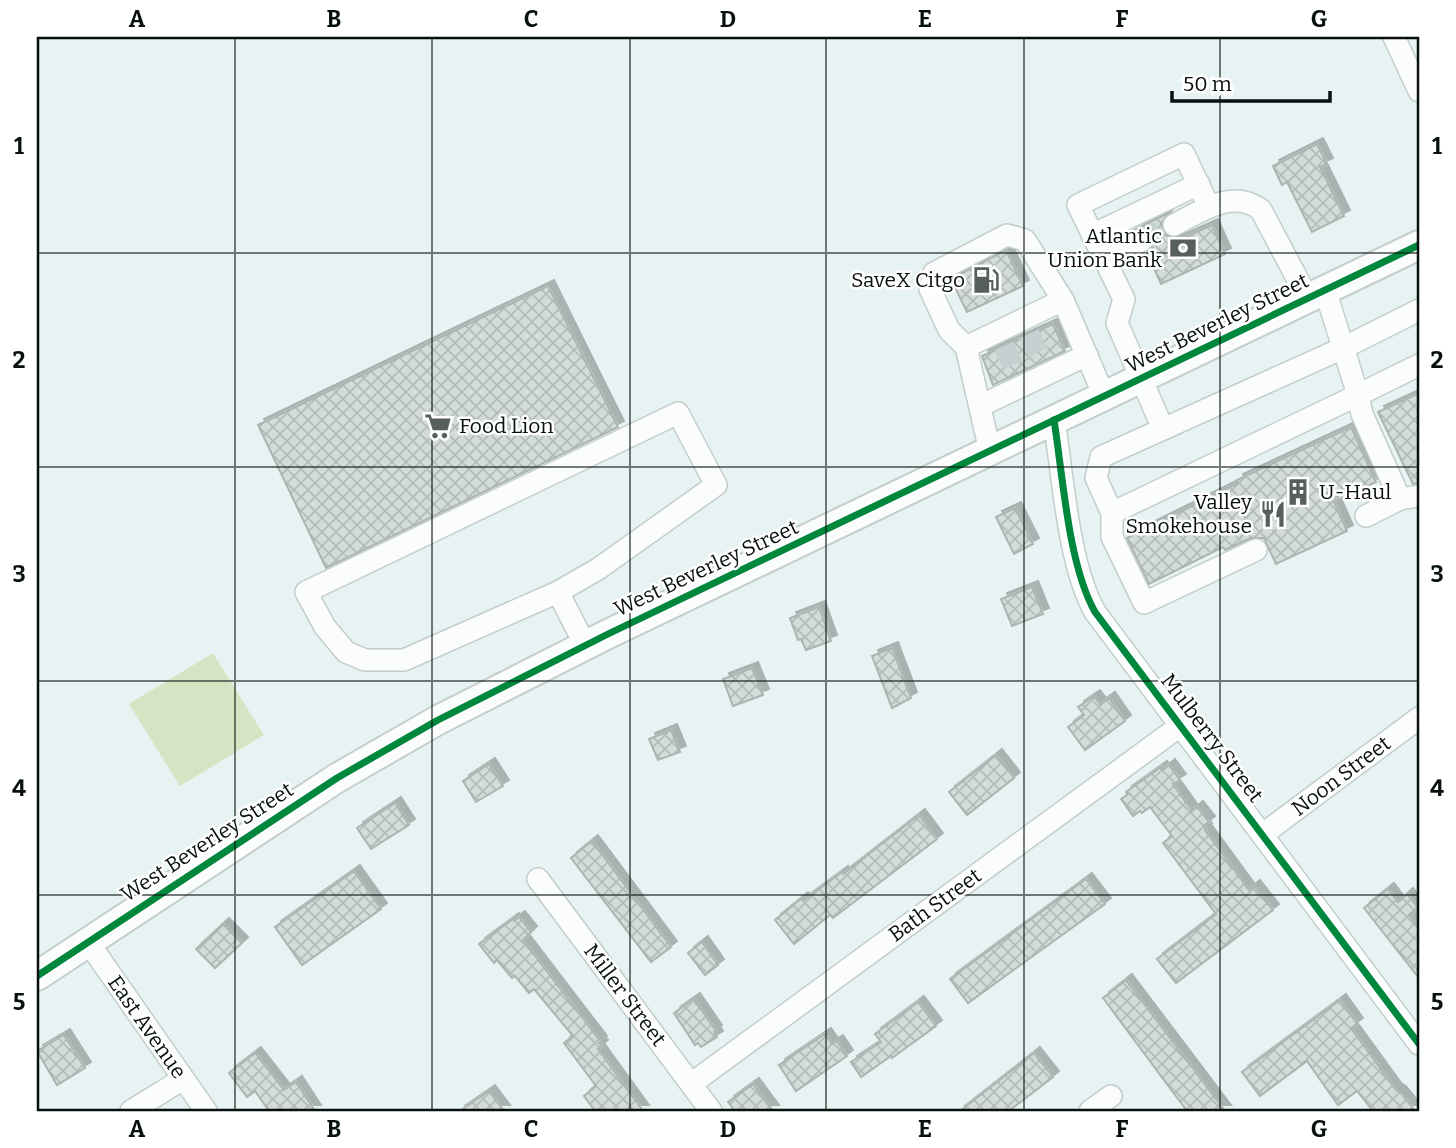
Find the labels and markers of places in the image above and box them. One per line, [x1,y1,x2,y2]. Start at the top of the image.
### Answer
place label: Atlantic Union Bank [1047,223,1162,273]
bank icon: Atlantic Union Bank [1168,233,1198,263]
fuel station icon: SaveX Citgo [971,265,1001,295]
place label: SaveX Citgo [851,267,965,293]
supermarket icon: Food Lion [423,411,453,441]
place label: Food Lion [459,413,554,439]
building icon: U-Haul [1283,477,1313,507]
place label: U-Haul [1319,479,1391,505]
place label: Valley Smokehouse [1126,489,1253,539]
restaurant icon: Valley Smokehouse [1258,499,1288,529]

